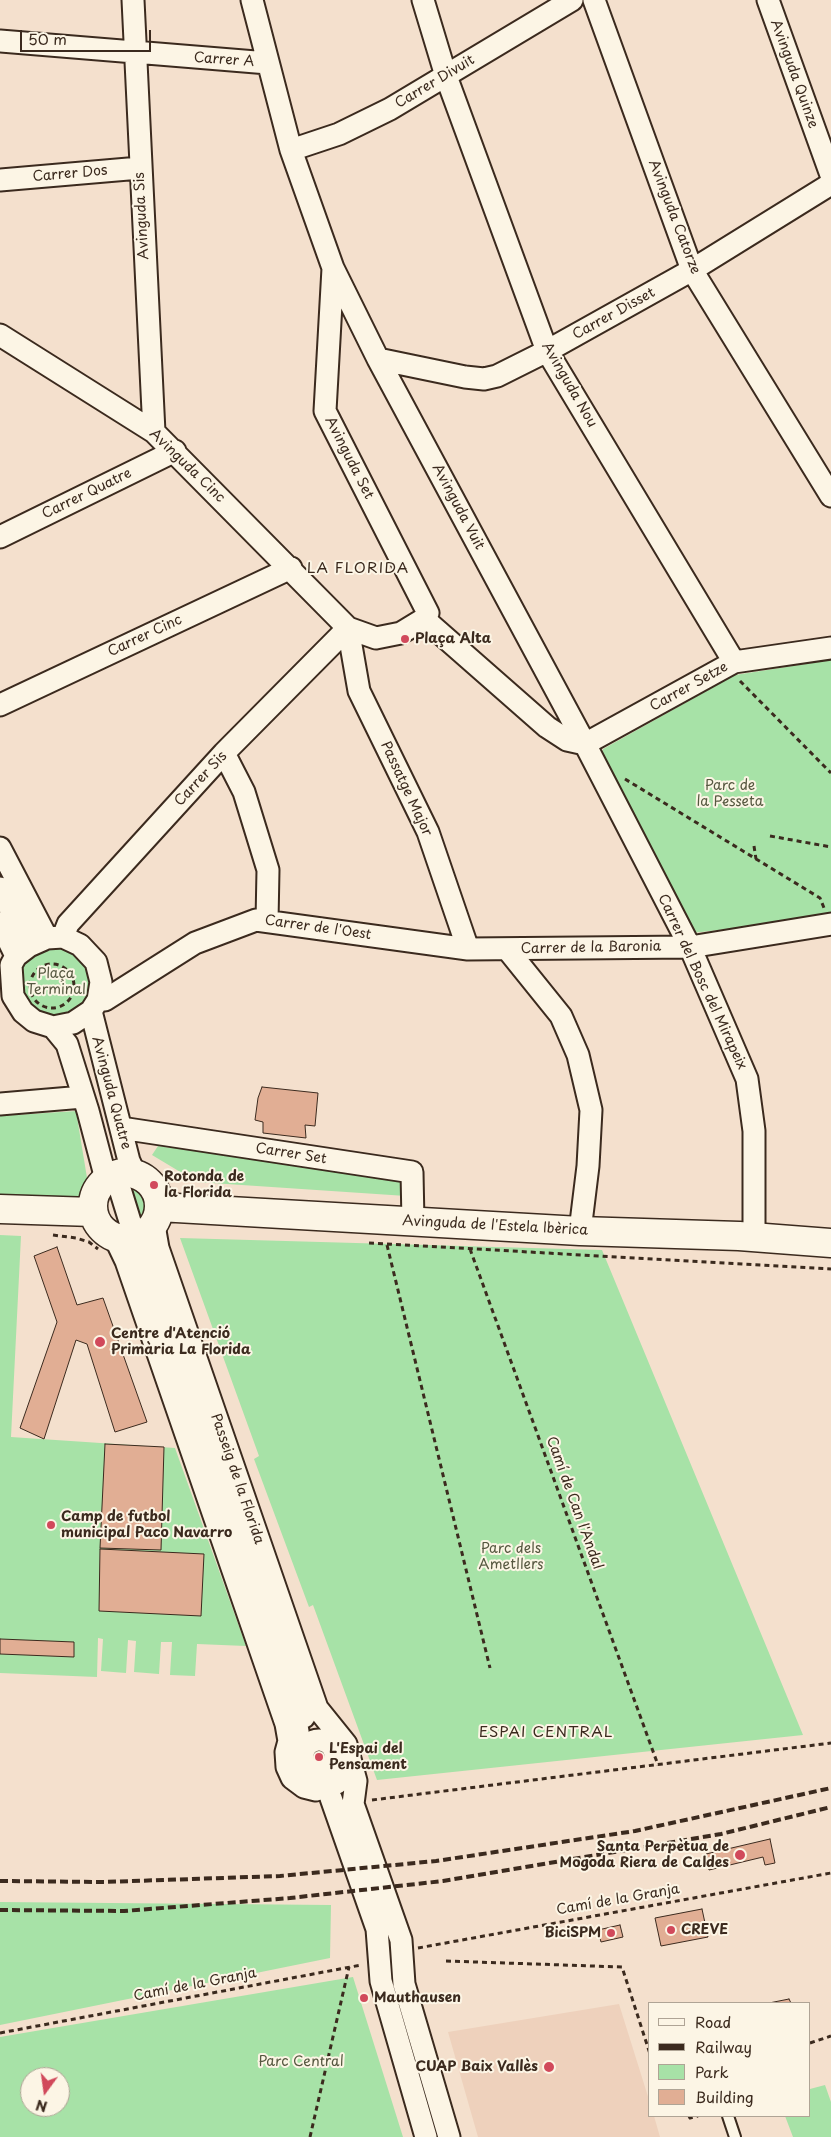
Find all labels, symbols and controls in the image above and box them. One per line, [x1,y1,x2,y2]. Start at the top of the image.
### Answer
street label: Avinguda Quinze [767,17,821,131]
scale bar [22,20,154,52]
text: 50 m [28,27,67,50]
street label: Carrer A [193,50,255,70]
street label: Carrer Divuit [392,52,478,112]
street label: Avinguda Catorze [644,157,704,277]
street label: Carrer Dos [32,162,108,186]
street label: Avinguda Sis [131,172,153,260]
street label: Carrer Disset [570,284,658,344]
street label: Avinguda Nou [538,339,600,431]
street label: Avinguda Set [321,414,377,502]
street label: Avinguda Cinc [146,426,228,506]
street label: Avinguda Vuit [428,461,488,553]
street label: Carrer Quatre [39,465,135,523]
district label: LA FLORIDA [307,560,409,578]
street label: Carrer Cinc [105,611,185,661]
place label: Plaça Alta [415,631,491,647]
marker: Plaça Alta [399,633,411,645]
street label: Carrer Setze [647,659,731,715]
street label: Passatge Major [377,739,435,839]
street label: Carrer Sis [171,748,231,810]
park label: Parc de la Pesseta [697,778,763,810]
street label: Carrer del Bosc del Mirapeix [654,892,750,1072]
street label: Carrer de l'Oest [264,912,372,944]
street label: Carrer de la Baronia [521,938,661,958]
park label: Plaça Terminal [26,966,86,999]
street label: Avinguda Quatre [88,1035,134,1151]
street label: Carrer Set [254,1140,328,1168]
place label: Rotonda de la Florida [164,1169,244,1202]
marker: Rotonda de la Florida [148,1179,160,1191]
street label: Avinguda de l'Estela Ibèrica [402,1213,588,1239]
place label: Centre d'Atenció Primària La Florida [111,1326,251,1358]
marker: Centre d'Atenció Primària La Florida [93,1335,107,1349]
street label: Passeig de la Florida [207,1412,267,1546]
street label: Camí de Can l'Andal [542,1434,606,1572]
place label: Camp de futbol municipal Paco Navarro [61,1509,232,1541]
marker: Camp de futbol municipal Paco Navarro [45,1519,57,1531]
park label: Parc dels Ametllers [479,1541,543,1574]
district label: ESPAI CENTRAL [477,1724,615,1742]
place label: L'Espai del Pensament [329,1741,407,1774]
marker: L'Espai del Pensament [313,1751,325,1763]
place label: Santa Perpètua de Mogoda Riera de Caldes [560,1839,729,1871]
marker: Santa Perpètua de Mogoda Riera de Caldes [733,1848,747,1862]
street label: Camí de la Granja [555,1881,681,1919]
place label: CREVE [681,1922,728,1938]
marker: CREVE [665,1924,677,1936]
place label: BiciSPM [544,1925,601,1941]
marker: BiciSPM [605,1927,617,1939]
street label: Camí de la Granja [132,1965,258,2005]
place label: Mauthausen [374,1990,461,2006]
marker: Mauthausen [358,1992,370,2004]
legend [648,2002,811,2117]
text: Road [695,2010,731,2033]
text: Railway [695,2035,752,2058]
park label: Parc Central [258,2054,344,2070]
place label: CUAP Baix Vallès [416,2059,538,2075]
marker: CUAP Baix Vallès [542,2060,556,2074]
text: Park [695,2060,729,2083]
north arrow [20,2067,70,2117]
text: Building [695,2085,754,2108]
text: N [34,2095,49,2118]

